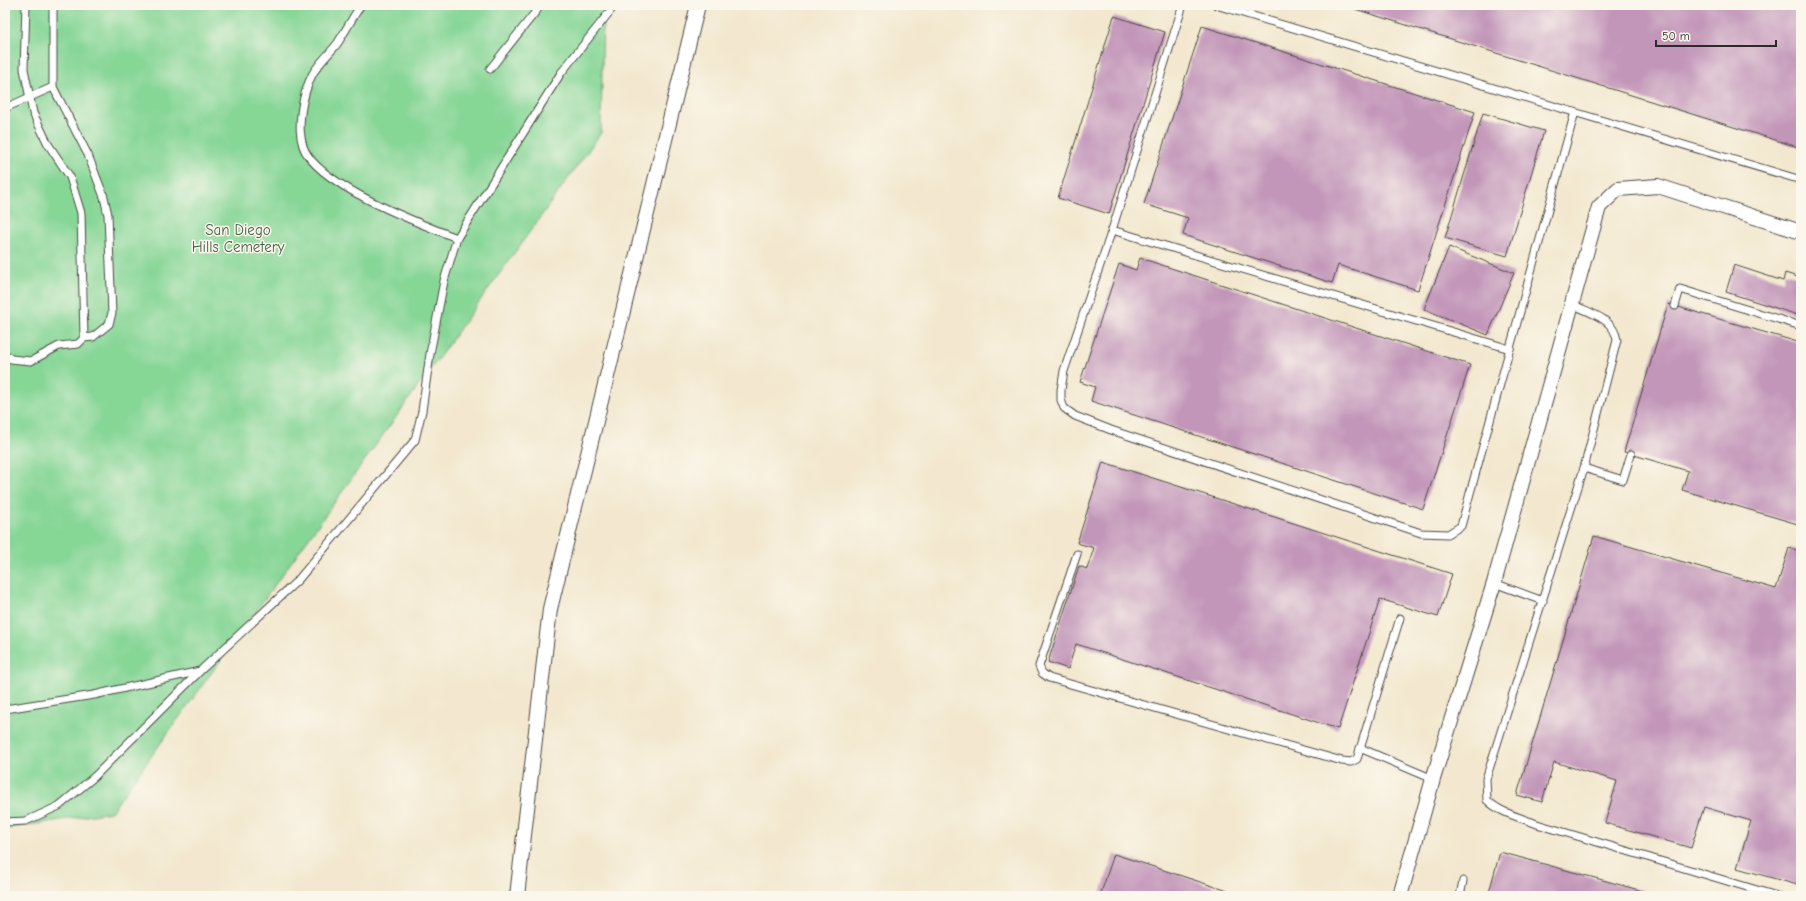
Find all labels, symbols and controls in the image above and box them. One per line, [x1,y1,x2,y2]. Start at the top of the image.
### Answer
scale bar [1656,22,1776,48]
text: 50 m [1662,29,1690,43]
park label: San Diego Hills Cemetery [192,221,285,256]

